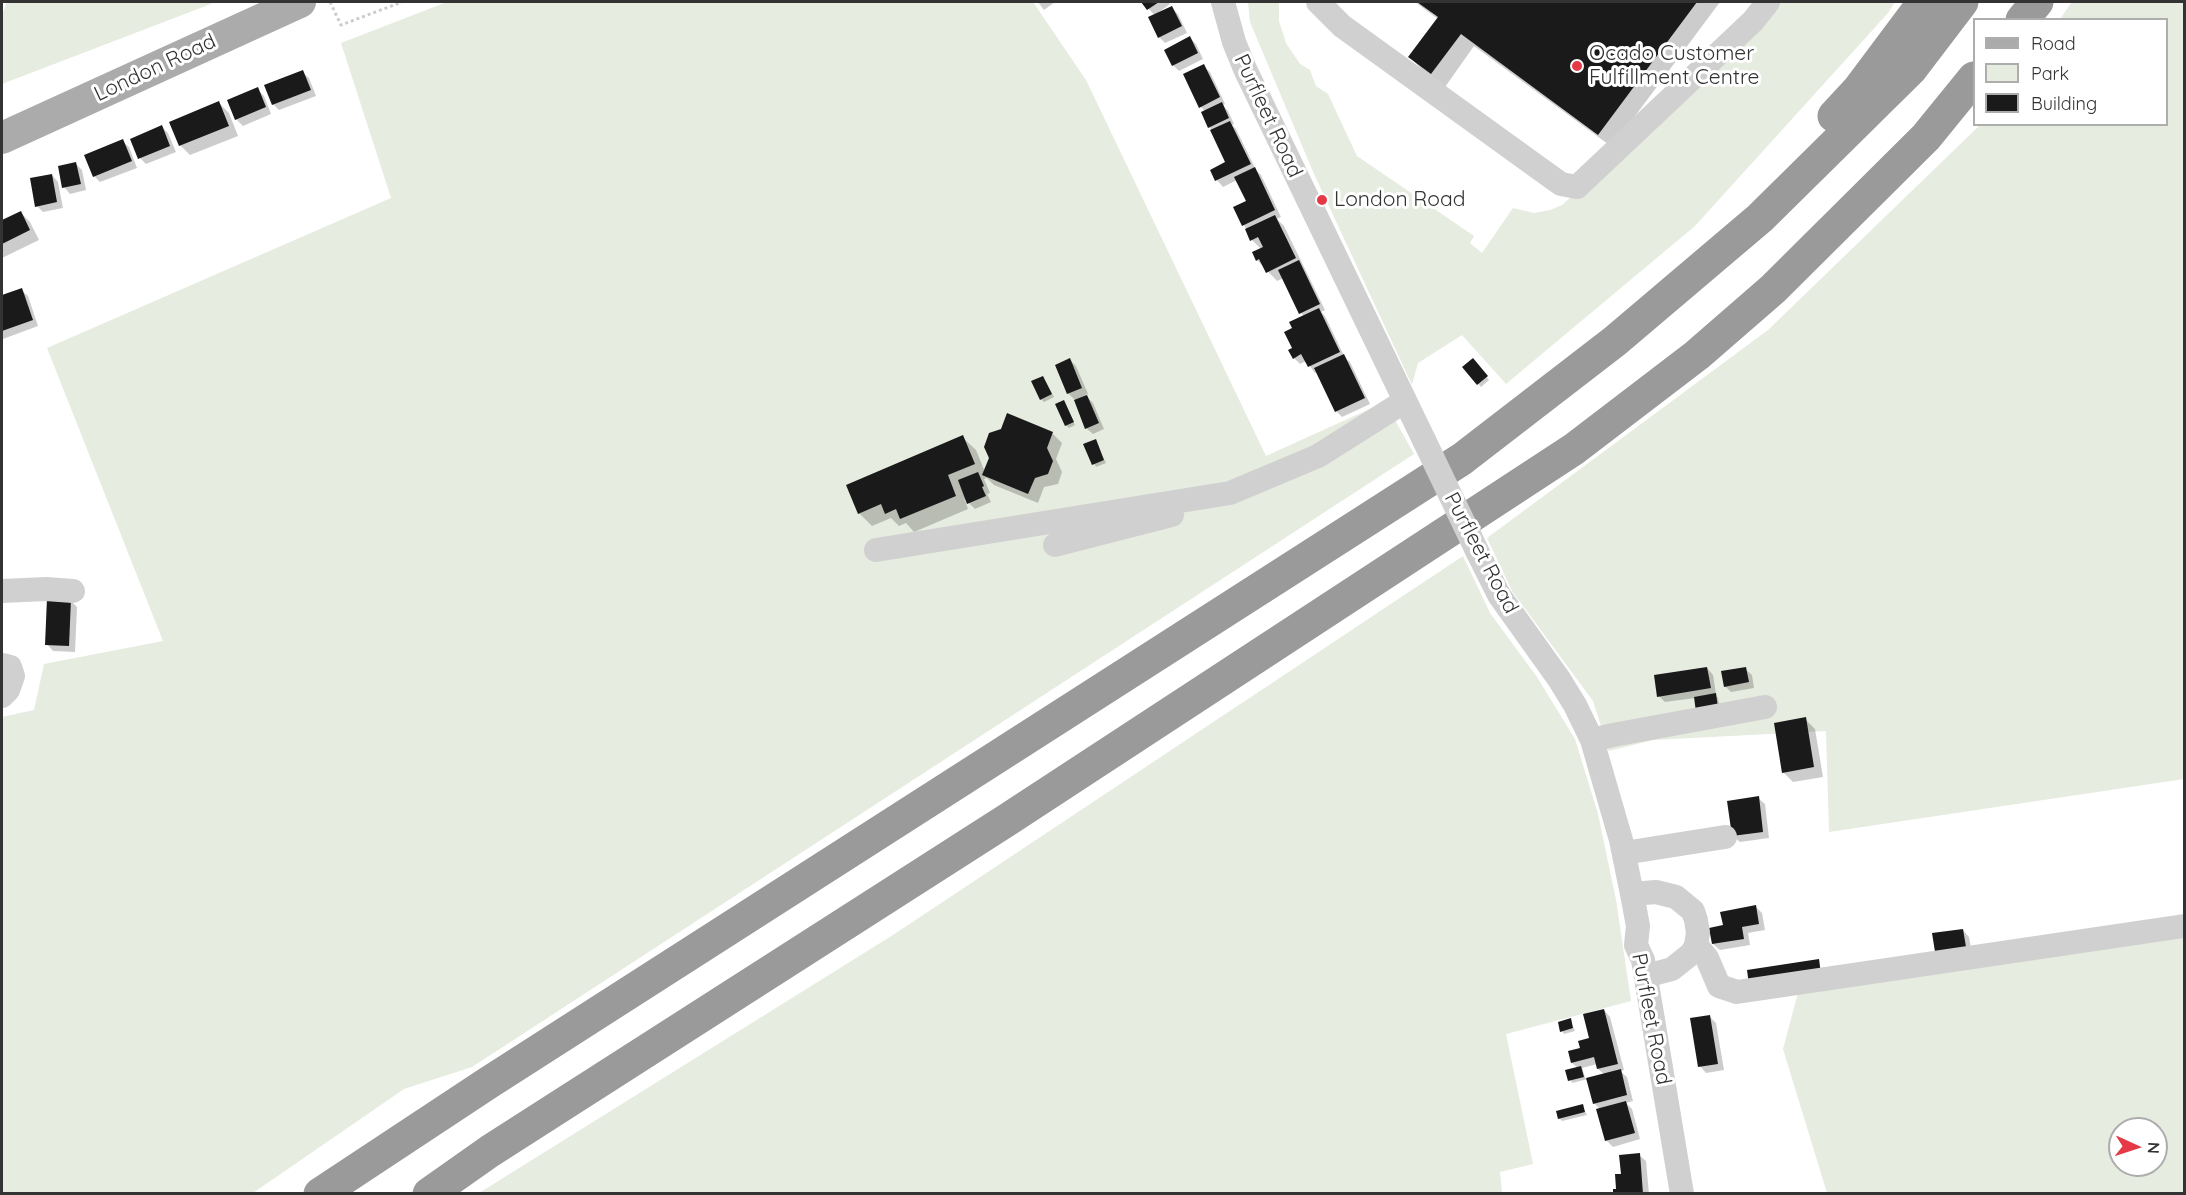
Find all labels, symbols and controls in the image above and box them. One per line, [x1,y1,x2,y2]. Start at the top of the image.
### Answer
legend [1973,18,2168,126]
street label: London Road [90,29,220,107]
text: Road [2031,32,2076,55]
place label: Ocado Customer Fulfillment Centre [1589,41,1759,91]
street label: Purfleet Road [1228,50,1308,182]
marker: Ocado Customer Fulfillment Centre [1570,59,1584,73]
text: Park [2031,62,2069,85]
text: Building [2031,92,2097,115]
place label: London Road [1334,187,1465,213]
marker: London Road [1315,193,1329,207]
street label: Purfleet Road [1439,488,1523,618]
street label: Purfleet Road [1626,951,1676,1087]
north arrow [2108,1117,2168,1177]
text: N [2144,1141,2164,1154]

